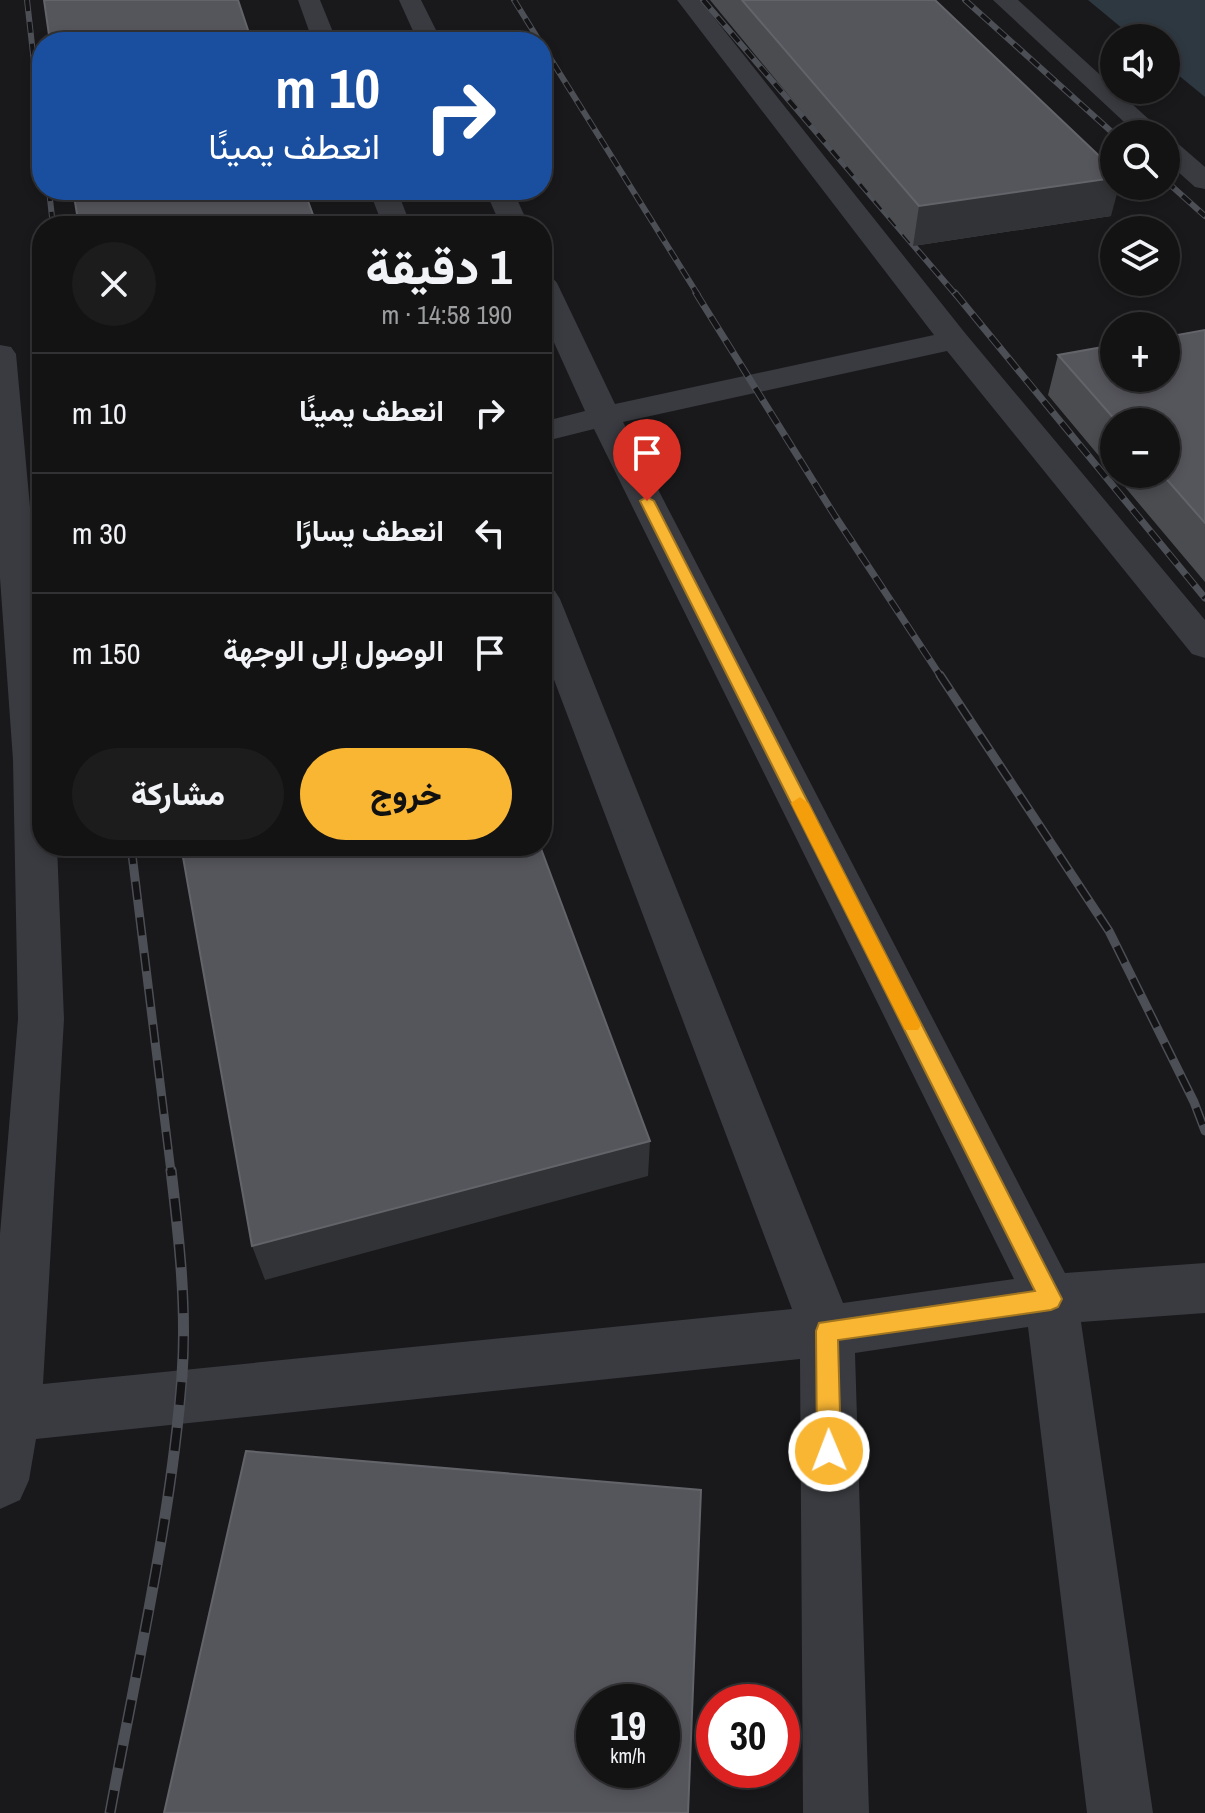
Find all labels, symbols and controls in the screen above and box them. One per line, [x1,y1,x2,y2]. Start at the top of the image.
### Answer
map controls [1100,24,1180,488]
button: sound [1100,24,1180,104]
text: 10 m [275,50,380,125]
icon: right [408,64,512,168]
button: search [1100,120,1180,200]
text: انعطف يمينًا [208,122,380,170]
button: layers [1100,216,1180,296]
text: 1 دقيقة [365,234,512,299]
button: close [72,242,156,326]
text: 190 m · 14:58 [382,297,512,332]
button: + [1100,312,1180,392]
text: انعطف يمينًا [299,390,444,430]
icon: right [468,391,512,435]
text: 10 m [72,393,127,433]
button: − [1100,408,1180,488]
pin [613,419,681,501]
icon: arrive [625,431,669,475]
text: انعطف يسارًا [295,510,444,550]
icon: left [468,511,512,555]
text: 30 m [72,513,127,553]
text: الوصول إلى الوجهة [223,630,444,670]
icon: arrive [468,631,512,675]
text: 150 m [72,633,140,673]
button: مشاركة [72,748,284,840]
button: خروج [300,748,512,840]
position arrow [787,1409,871,1493]
speed limit sign: 30 [696,1684,800,1788]
text: 19 [610,1699,646,1752]
text: km/h [610,1742,646,1769]

